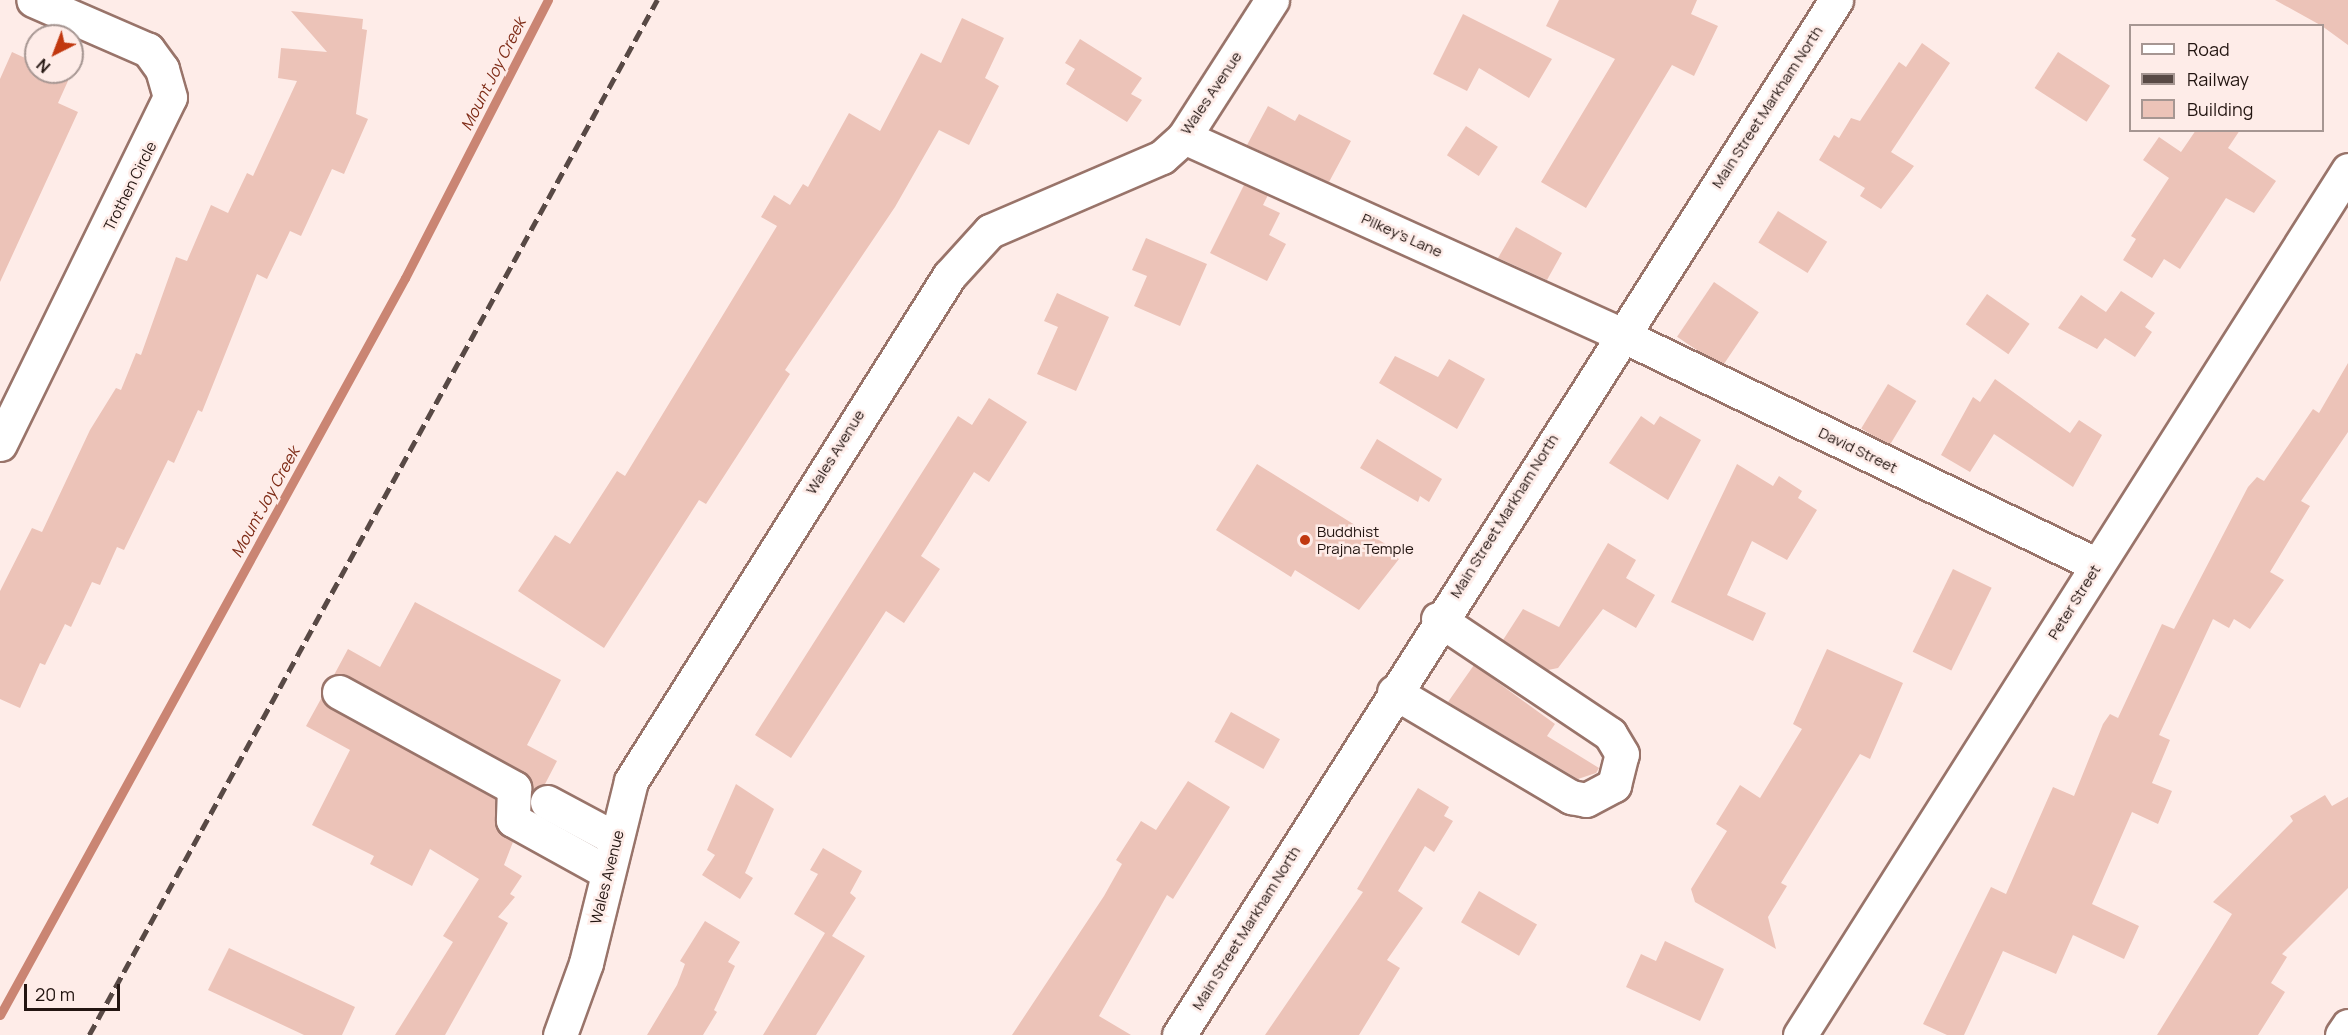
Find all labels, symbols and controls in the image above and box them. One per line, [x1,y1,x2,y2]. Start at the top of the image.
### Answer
water label: Mount Joy Creek [456,15,530,133]
street label: Main Street Markham North [1708,23,1826,191]
north arrow [24,24,84,84]
legend [2129,24,2324,132]
text: Road [2187,37,2230,61]
street label: Wales Avenue [1177,48,1245,138]
text: N [32,54,55,78]
text: Railway [2187,67,2249,91]
text: Building [2187,97,2253,121]
street label: Trothen Circle [100,138,160,234]
street label: Pilkey's Lane [1359,209,1445,261]
street label: Wales Avenue [802,406,868,498]
street label: David Street [1816,423,1900,477]
street label: Main Street Markham North [1446,431,1562,601]
water label: Mount Joy Creek [227,443,303,561]
place label: Buddhist Prajna Temple [1317,522,1414,557]
marker: Buddhist Prajna Temple [1298,533,1312,547]
street label: Peter Street [2044,561,2104,643]
street label: Wales Avenue [587,828,627,926]
street label: Main Street Markham North [1188,843,1304,1013]
scale bar [27,972,123,1010]
text: 20 m [35,982,75,1006]

